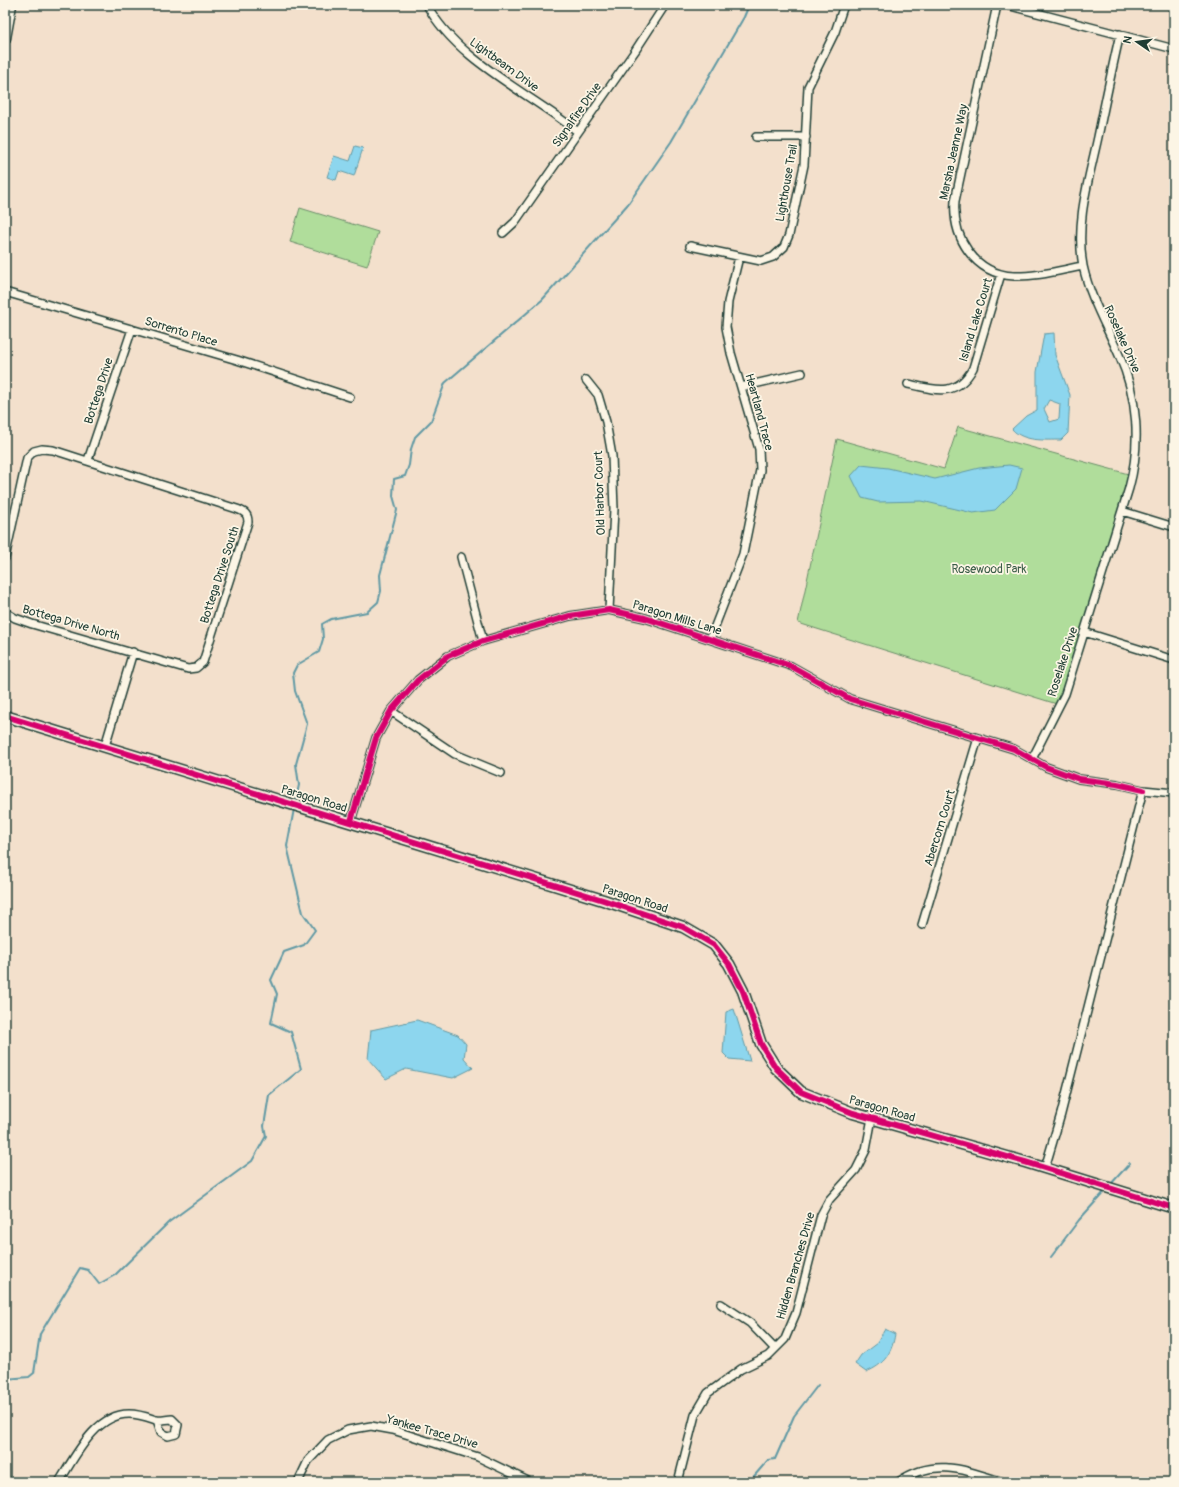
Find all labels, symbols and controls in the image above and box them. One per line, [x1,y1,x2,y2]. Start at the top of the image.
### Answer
north arrow [1117,22,1157,62]
text: N [1121,34,1135,45]
street label: Lightbeam Drive [467,35,542,95]
street label: Signalfire Drive [549,80,605,150]
street label: Marsha Jeanne Way [937,103,971,201]
street label: Lighthouse Trail [773,143,801,223]
street label: Island Lake Court [956,276,996,364]
street label: Roselake Drive [1100,303,1144,375]
street label: Sorrento Place [143,314,219,350]
street label: Bottega Drive [81,356,117,426]
street label: Heartland Trace [741,372,777,452]
street label: Old Harbor Court [591,450,609,536]
street label: Bottega Drive South [197,524,243,625]
park label: Rosewood Park [951,562,1027,577]
street label: Paragon Mills Lane [631,597,723,639]
street label: Bottega Drive North [21,602,122,644]
street label: Roselake Drive [1045,625,1081,699]
street label: Paragon Road [279,782,349,816]
street label: Abercorn Court [921,788,959,868]
street label: Paragon Road [600,881,670,917]
street label: Paragon Road [847,1092,917,1126]
street label: Hidden Branches Drive [773,1211,819,1321]
street label: Yankee Trace Drive [384,1412,479,1452]

